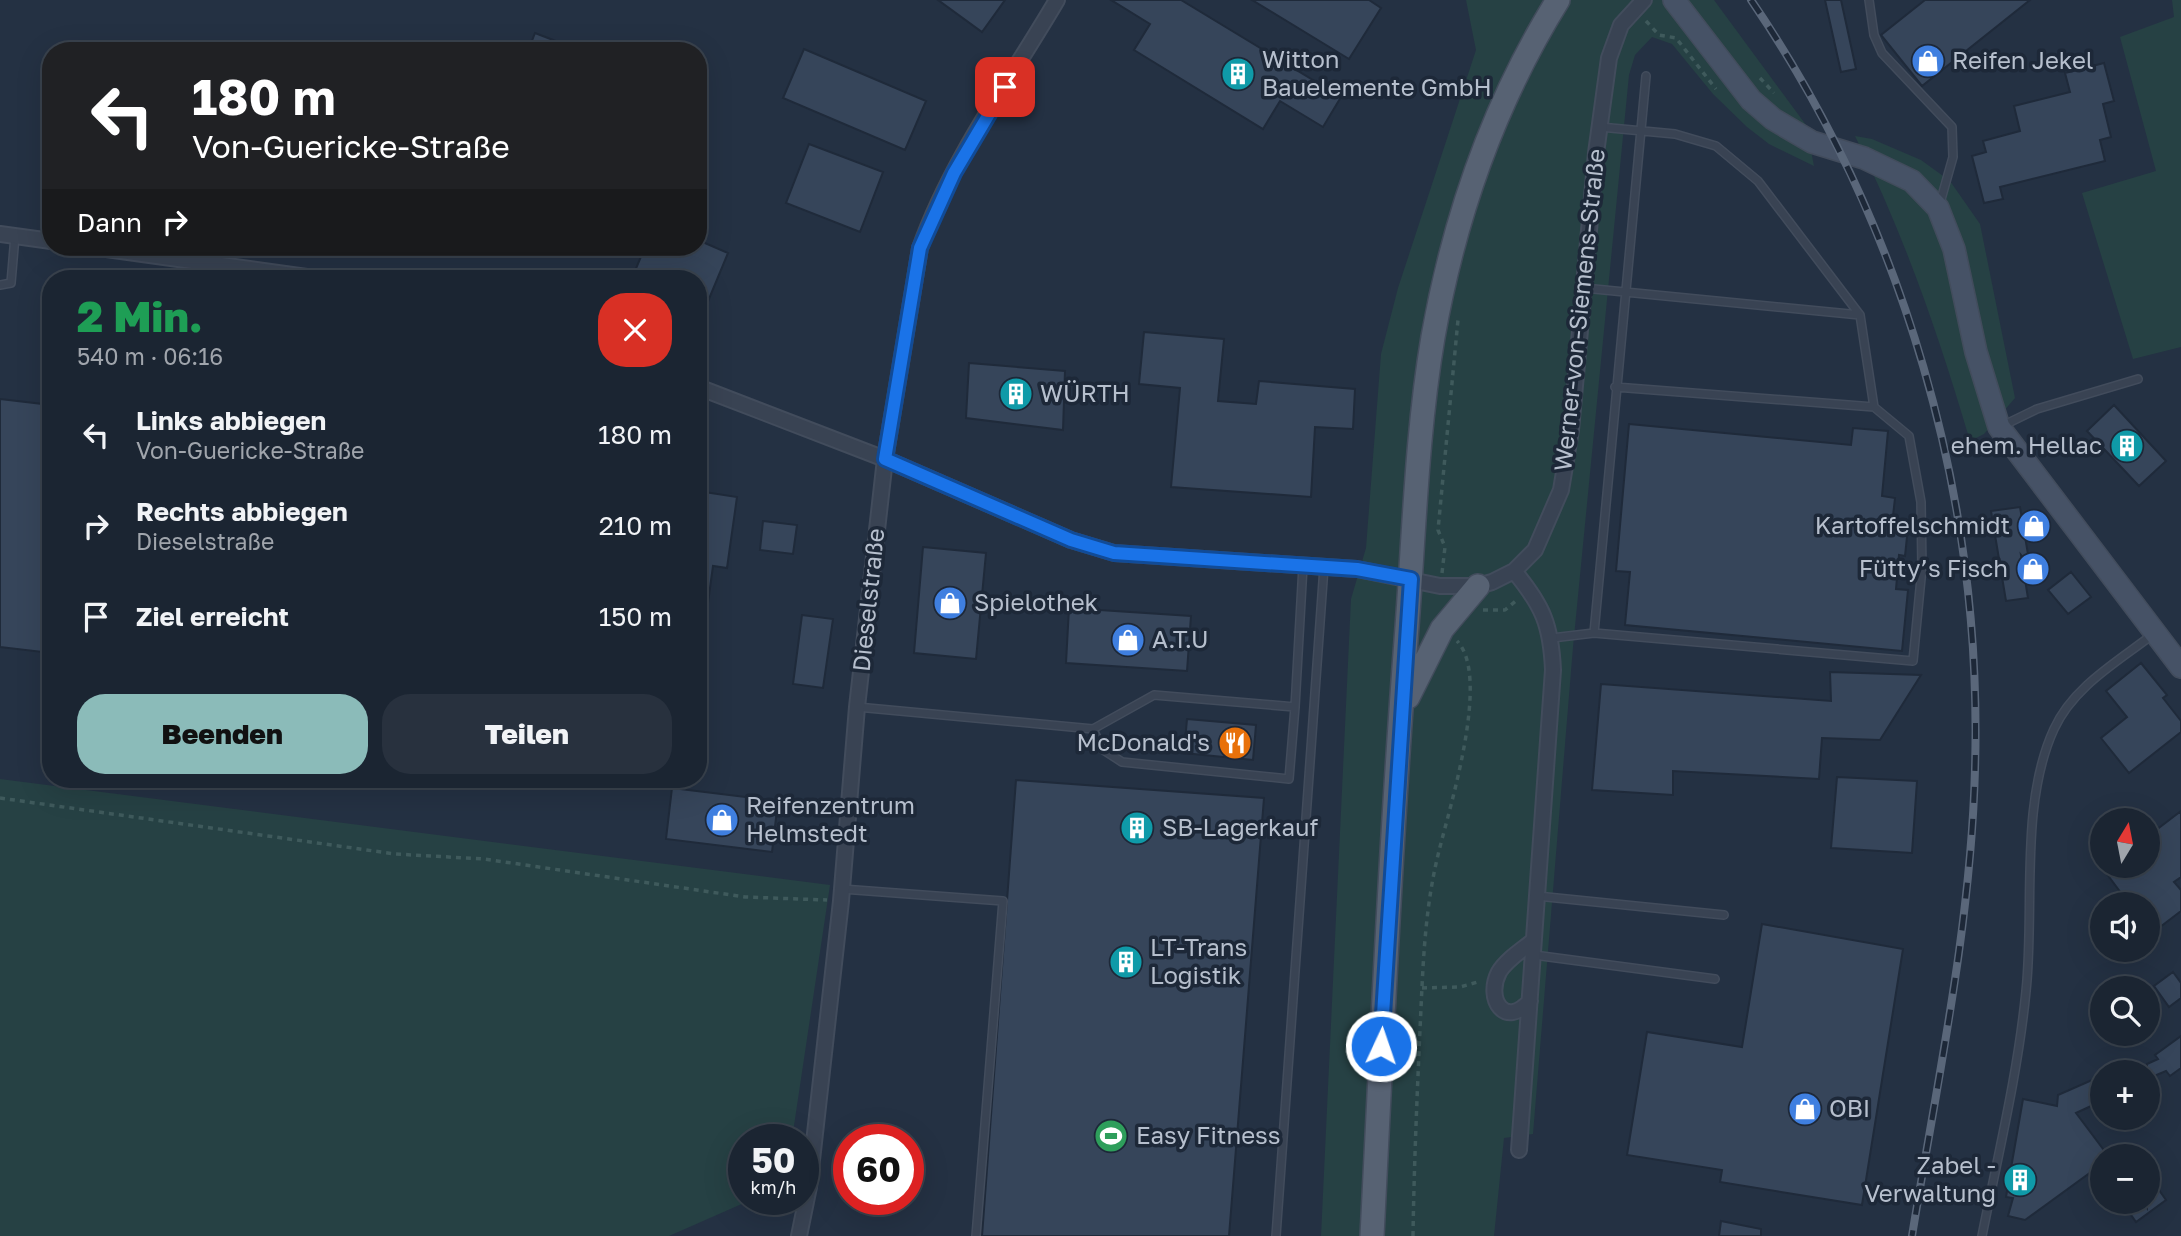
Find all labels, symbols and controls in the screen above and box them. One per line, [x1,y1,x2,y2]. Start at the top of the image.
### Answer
shop icon: Reifen Jekel [1909,42,1947,80]
place label: Witton Bauelemente GmbH [1262,44,1492,101]
place label: Reifen Jekel [1952,45,2094,74]
building icon: Witton Bauelemente GmbH [1219,55,1257,93]
pin [975,57,1035,117]
text: 180 m [192,67,336,126]
icon: arrive [986,68,1024,106]
icon: left [77,70,168,161]
text: Von-Guericke-Straße [192,127,510,165]
street label: Werner-von-Siemens-Straße [1547,147,1610,473]
icon: right [156,203,194,241]
text: Dann [77,207,142,238]
text: 2 Min. [77,291,203,341]
button: close [598,293,672,367]
text: 540 m · 06:16 [77,342,223,370]
building icon: WÜRTH [997,375,1035,413]
place label: WÜRTH [1040,378,1130,407]
text: Links abbiegen [136,405,326,436]
icon: left [77,416,115,454]
text: 180 m [598,419,672,450]
building icon: ehem. Hellac [2108,427,2146,465]
place label: ehem. Hellac [1951,430,2102,459]
text: Von-Guericke-Straße [136,436,364,464]
text: Rechts abbiegen [136,496,348,527]
icon: right [77,507,115,545]
shop icon: Kartoffelschmidt [2015,507,2053,545]
text: 210 m [599,510,672,541]
place label: Kartoffelschmidt [1815,510,2010,539]
text: Dieselstraße [136,527,274,555]
street label: Dieselstraße [846,527,889,673]
shop icon: Fütty’s Fisch [2014,550,2052,588]
place label: Fütty’s Fisch [1859,553,2008,582]
shop icon: Spielothek [931,584,969,622]
place label: Spielothek [974,587,1098,616]
icon: arrive [77,598,115,636]
text: Ziel erreicht [136,601,289,632]
text: 150 m [599,601,672,632]
shop icon: A.T.U [1109,621,1147,659]
place label: A.T.U [1152,624,1209,653]
button: Beenden [77,694,368,774]
button: Teilen [382,694,672,774]
restaurant icon: McDonald's [1216,724,1254,762]
place label: McDonald's [1077,727,1210,756]
place label: Reifenzentrum Helmstedt [746,790,915,847]
shop icon: Reifenzentrum Helmstedt [703,801,741,839]
north arrow [2090,808,2160,878]
map controls [2090,808,2160,1214]
building icon: SB-Lagerkauf [1118,809,1156,847]
place label: SB-Lagerkauf [1162,812,1318,841]
button: sound [2090,892,2160,962]
place label: LT-Trans Logistik [1150,932,1247,989]
building icon: LT-Trans Logistik [1107,943,1145,981]
button: search [2090,976,2160,1046]
position arrow [1344,1009,1418,1083]
button: + [2090,1060,2160,1130]
shop icon: OBI [1786,1090,1824,1128]
place label: OBI [1829,1093,1870,1122]
sports icon: Easy Fitness [1092,1117,1130,1155]
place label: Easy Fitness [1136,1120,1281,1149]
speed limit sign: 60 [833,1124,924,1215]
text: 50 [751,1139,796,1181]
button: − [2090,1144,2160,1214]
place label: Zabel - Verwaltung [1864,1150,1996,1207]
building icon: Zabel - Verwaltung [2001,1161,2039,1199]
text: km/h [751,1176,796,1198]

